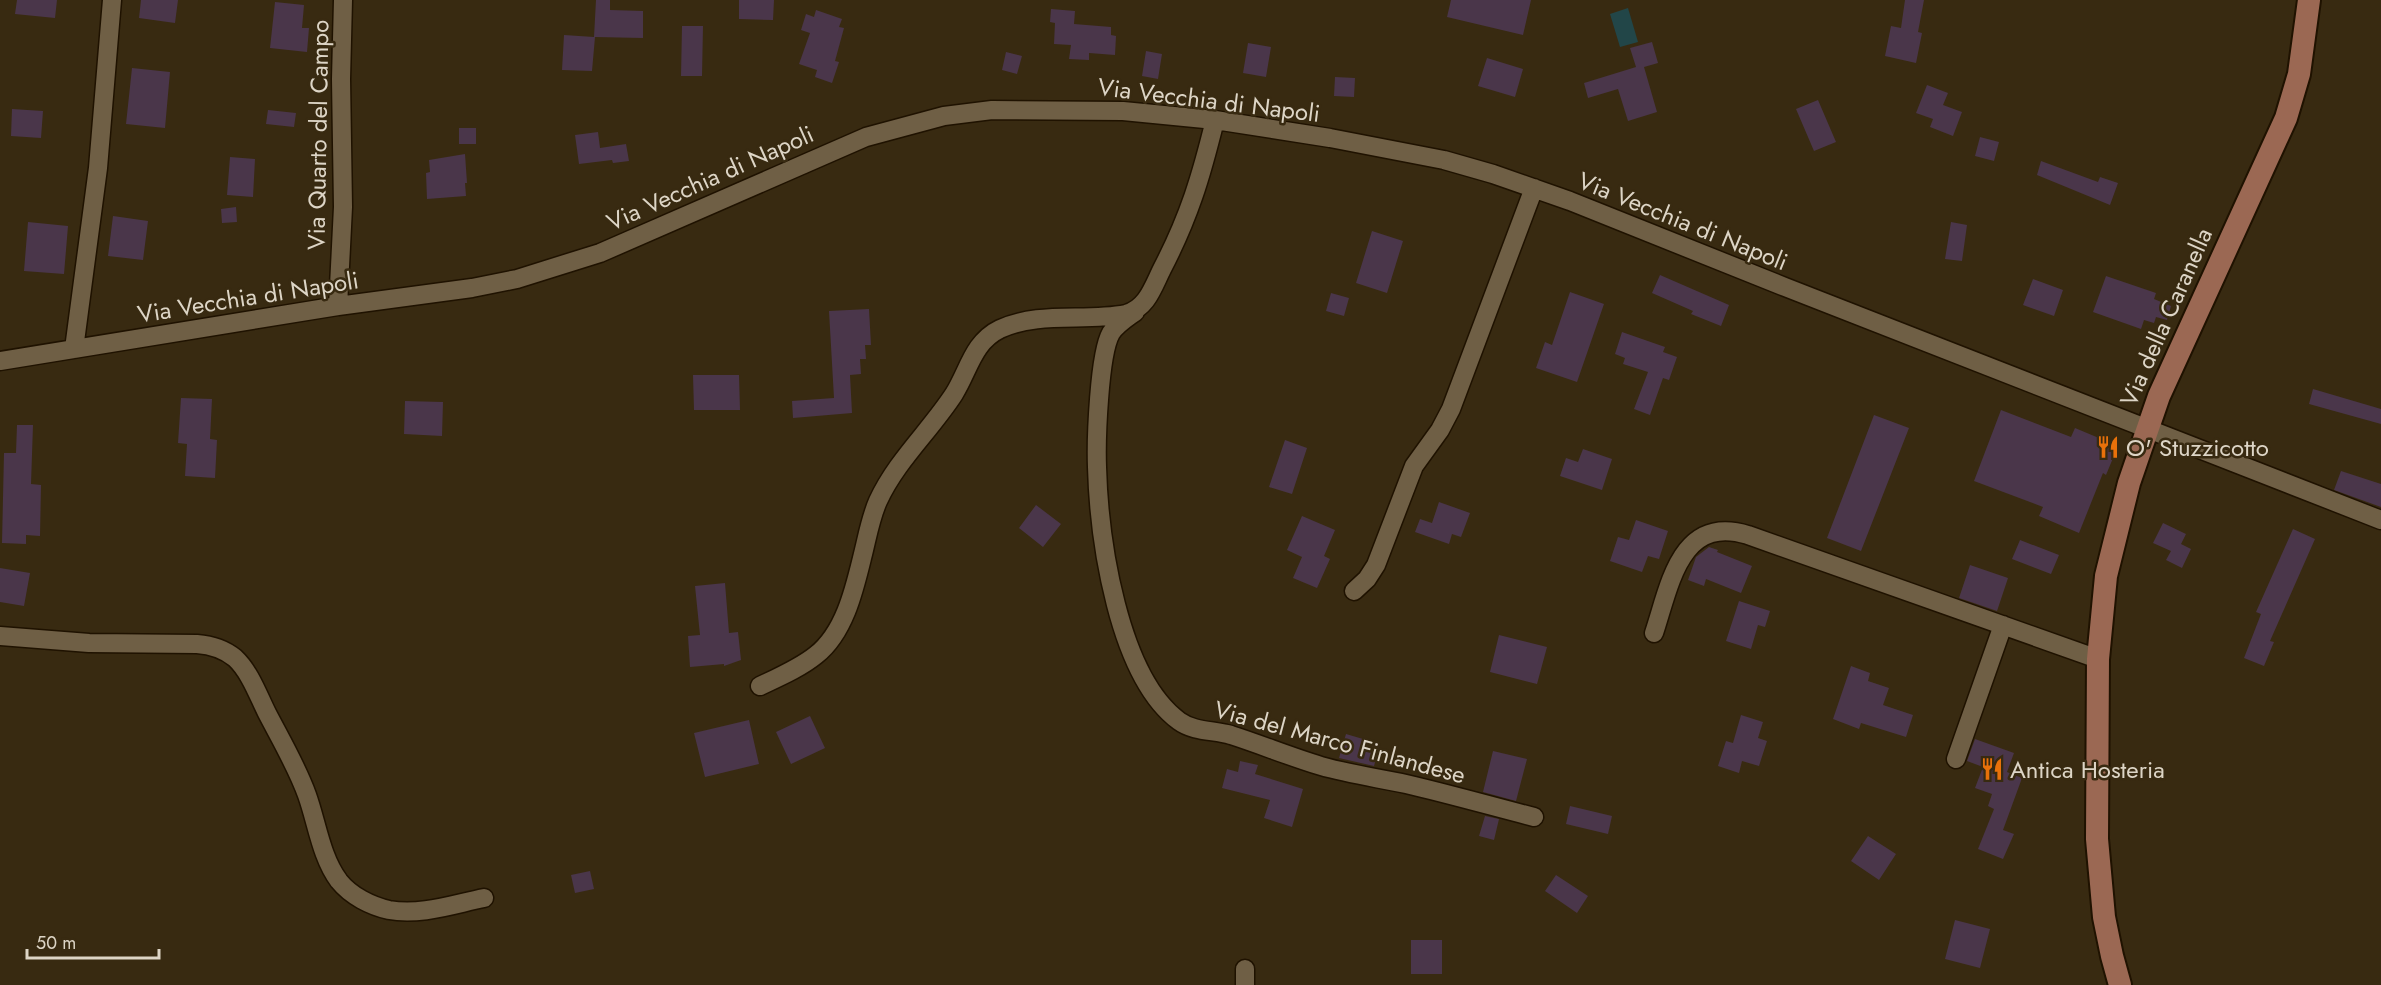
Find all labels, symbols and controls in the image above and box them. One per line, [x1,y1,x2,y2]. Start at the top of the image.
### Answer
street label: Via Quarto del Campo [298,19,338,251]
street label: Via Vecchia di Napoli [1096,69,1322,131]
street label: Via Vecchia di Napoli [601,117,819,239]
street label: Via Vecchia di Napoli [1573,163,1793,279]
street label: Via della Caranella [2111,222,2221,412]
street label: Via Vecchia di Napoli [135,262,361,332]
place label: O' Stuzzicotto [2126,430,2269,465]
restaurant icon: O' Stuzzicotto [2095,434,2121,460]
street label: Via del Marco Finlandese [1210,692,1470,792]
place label: Antica Hosteria [2010,752,2165,787]
restaurant icon: Antica Hosteria [1979,756,2005,782]
scale bar [27,922,159,960]
text: 50 m [36,930,76,956]

